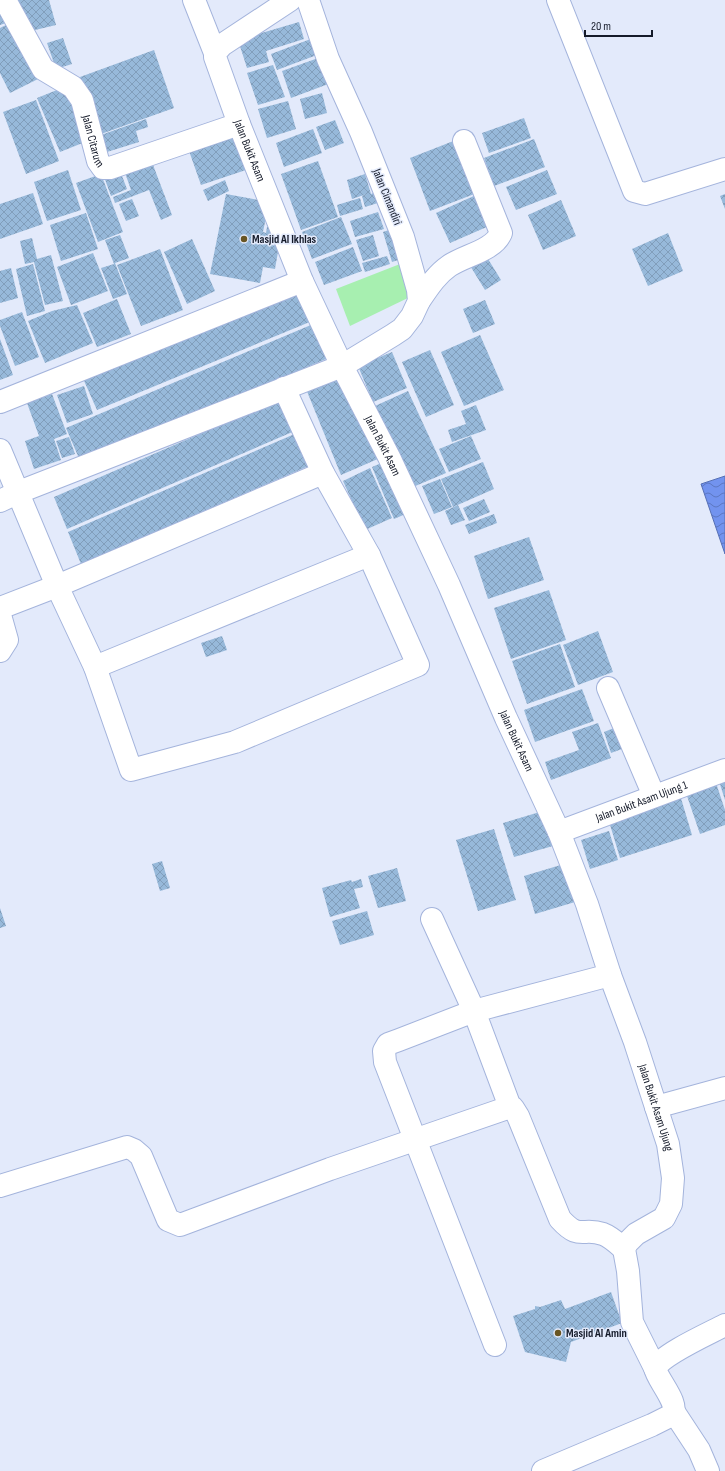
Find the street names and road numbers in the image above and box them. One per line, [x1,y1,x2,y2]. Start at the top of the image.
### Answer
street label: Jalan Citarum [78,112,108,171]
street label: Jalan Bukit Asam [230,117,269,184]
street label: Jalan Cimandiri [369,166,405,227]
street label: Jalan Bukit Asam [361,412,404,478]
street label: Jalan Bukit Asam [496,707,537,774]
street label: Jalan Bukit Asam Ujung 1 [593,777,690,826]
street label: Jalan Bukit Asam Ujung [635,1061,676,1152]

